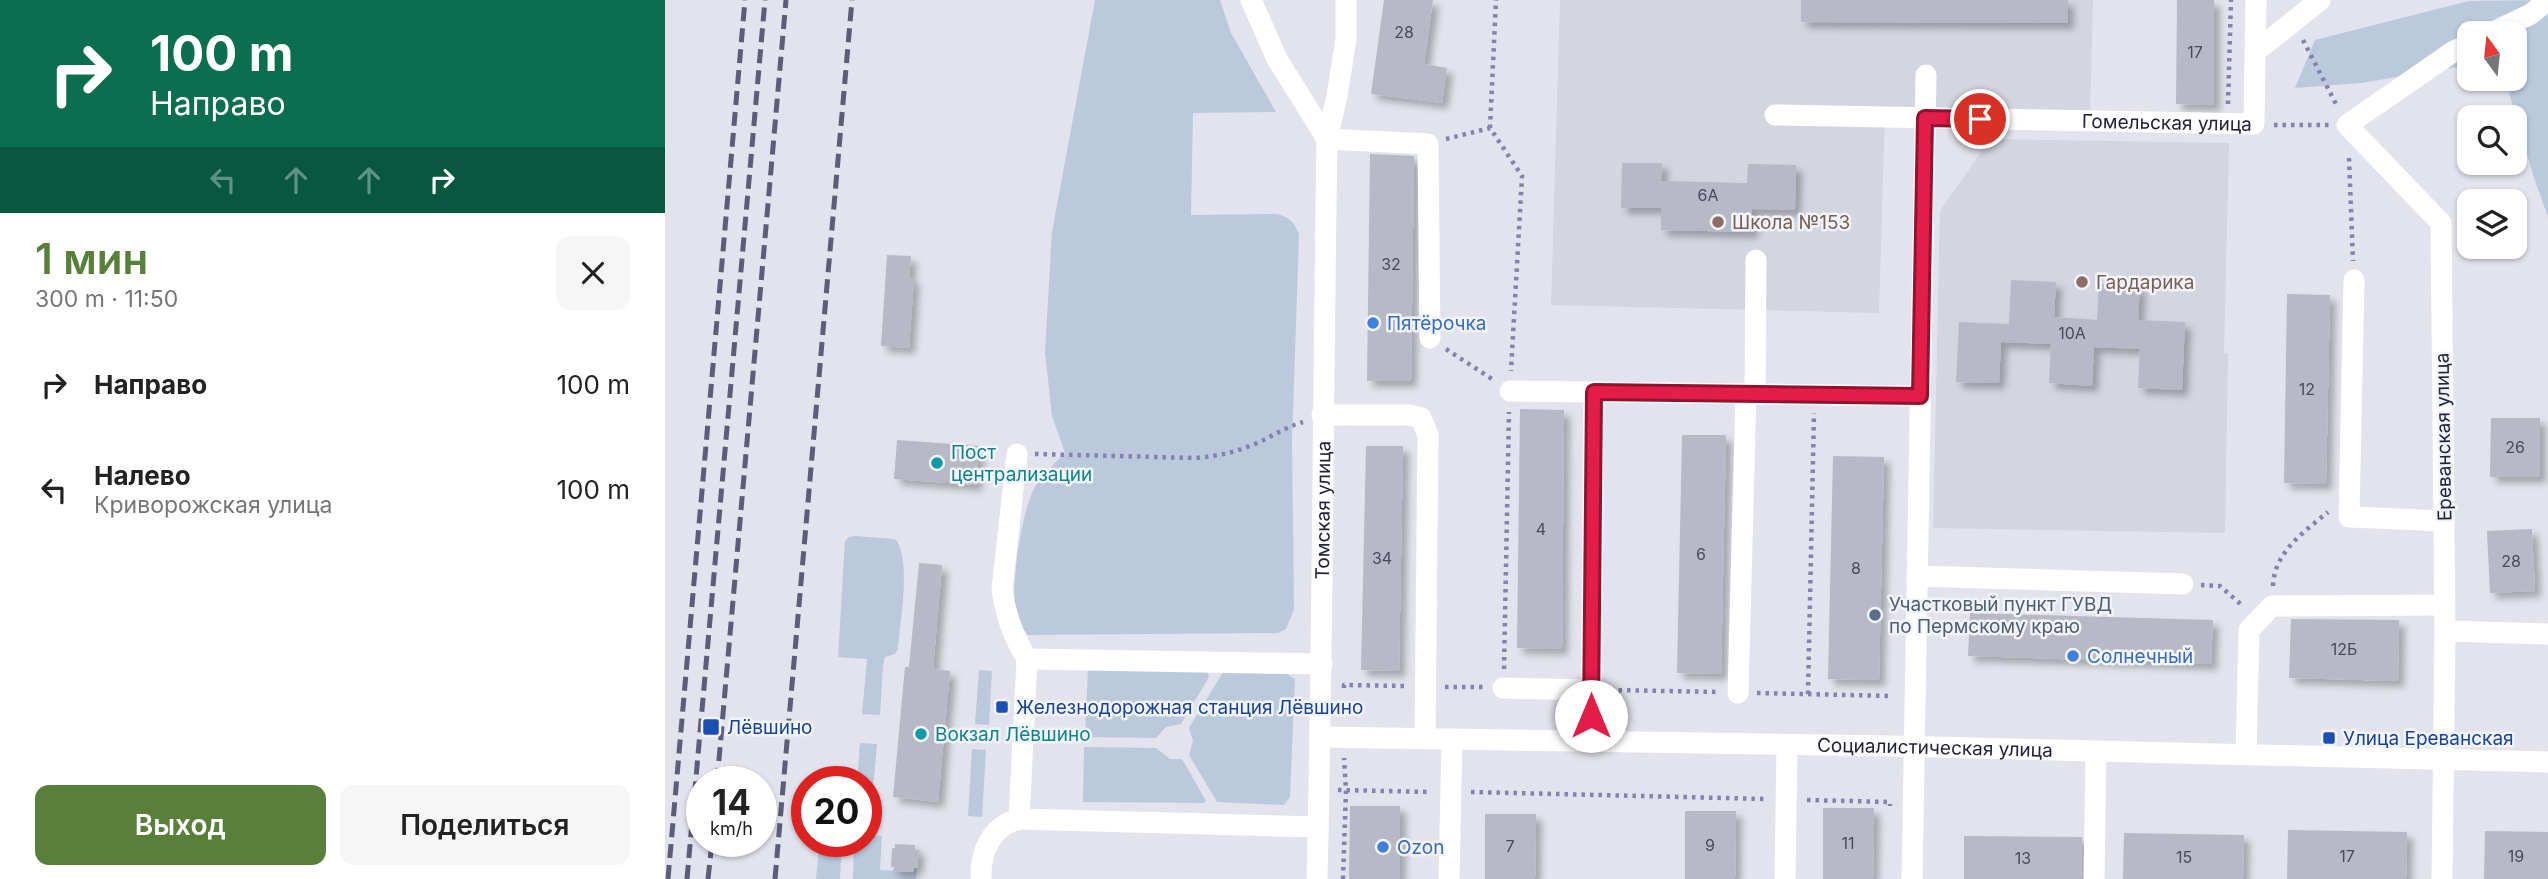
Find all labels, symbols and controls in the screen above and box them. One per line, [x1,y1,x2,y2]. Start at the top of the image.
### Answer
north arrow [2457,21,2527,91]
map controls [2457,21,2527,259]
house number: 28 [1394,22,1414,42]
text: 100 m [150,24,294,83]
icon: right [35,28,126,119]
house number: 17 [2187,42,2203,62]
text: Направо [150,84,286,123]
pin [1950,89,2010,149]
icon: arrive [1961,100,1999,138]
button: search [2457,105,2527,175]
street label: Гомельская улица [2082,110,2252,136]
icon: left [204,161,242,199]
icon: ahead [277,161,315,199]
icon: ahead [350,161,388,199]
icon: right [423,161,461,199]
house number: 6А [1698,185,1718,205]
button: layers [2457,189,2527,259]
place label: Школа №153 [1732,211,1850,234]
marker: Школа №153 [1710,214,1726,230]
text: 1 мин [35,233,148,284]
button: close [556,236,630,310]
house number: 32 [1381,254,1401,274]
place label: Гардарика [2096,271,2194,294]
marker: Гардарика [2074,274,2090,290]
text: 300 m · 11:50 [35,285,178,313]
place label: Пятёрочка [1387,312,1486,335]
marker: Пятёрочка [1365,315,1381,331]
house number: 10А [2058,323,2086,343]
street label: Ереванская улица [2431,353,2456,521]
icon: right [35,366,73,404]
text: Направо [94,369,207,400]
text: 100 m [557,369,630,400]
house number: 12 [2299,379,2315,399]
house number: 26 [2505,437,2525,457]
place label: Пост централизации [951,441,1092,486]
street label: Томская улица [1311,441,1335,579]
marker: Пост централизации [929,455,945,471]
text: Налево [94,460,191,491]
icon: left [35,471,73,509]
text: 100 m [557,474,630,505]
text: Криворожская улица [94,491,333,519]
house number: 4 [1536,519,1546,539]
house number: 6 [1696,544,1706,564]
house number: 34 [1372,548,1392,568]
house number: 28 [2501,551,2521,571]
house number: 8 [1851,558,1861,578]
place label: Участковый пункт ГУВД по Пермскому краю [1889,593,2112,638]
marker: Участковый пункт ГУВД по Пермскому краю [1867,607,1883,623]
house number: 12Б [2331,639,2357,659]
place label: Солнечный [2087,645,2193,668]
marker: Солнечный [2065,648,2081,664]
position arrow [1554,679,1628,753]
place label: Железнодорожная станция Лёвшино [1016,696,1363,719]
marker: Железнодорожная станция Лёвшино [994,699,1010,715]
place label: Лёвшино [727,716,813,739]
marker: Лёвшино [701,717,721,737]
place label: Вокзал Лёвшино [935,723,1091,746]
marker: Вокзал Лёвшино [913,726,929,742]
place label: Улица Ереванская [2343,727,2514,750]
marker: Улица Ереванская [2321,730,2337,746]
street label: Социалистическая улица [1817,734,2053,762]
speed limit sign: 20 [791,766,882,857]
text: 14 [712,781,751,823]
button: Выход [35,785,326,865]
button: Поделиться [340,785,630,865]
text: km/h [710,818,753,839]
house number: 11 [1841,833,1855,853]
house number: 9 [1705,835,1715,855]
place label: Ozon [1397,836,1444,859]
house number: 7 [1505,836,1515,856]
marker: Ozon [1375,839,1391,855]
house number: 17 [2339,846,2355,866]
house number: 19 [2508,846,2524,866]
house number: 15 [2176,847,2192,867]
house number: 13 [2015,848,2031,868]

